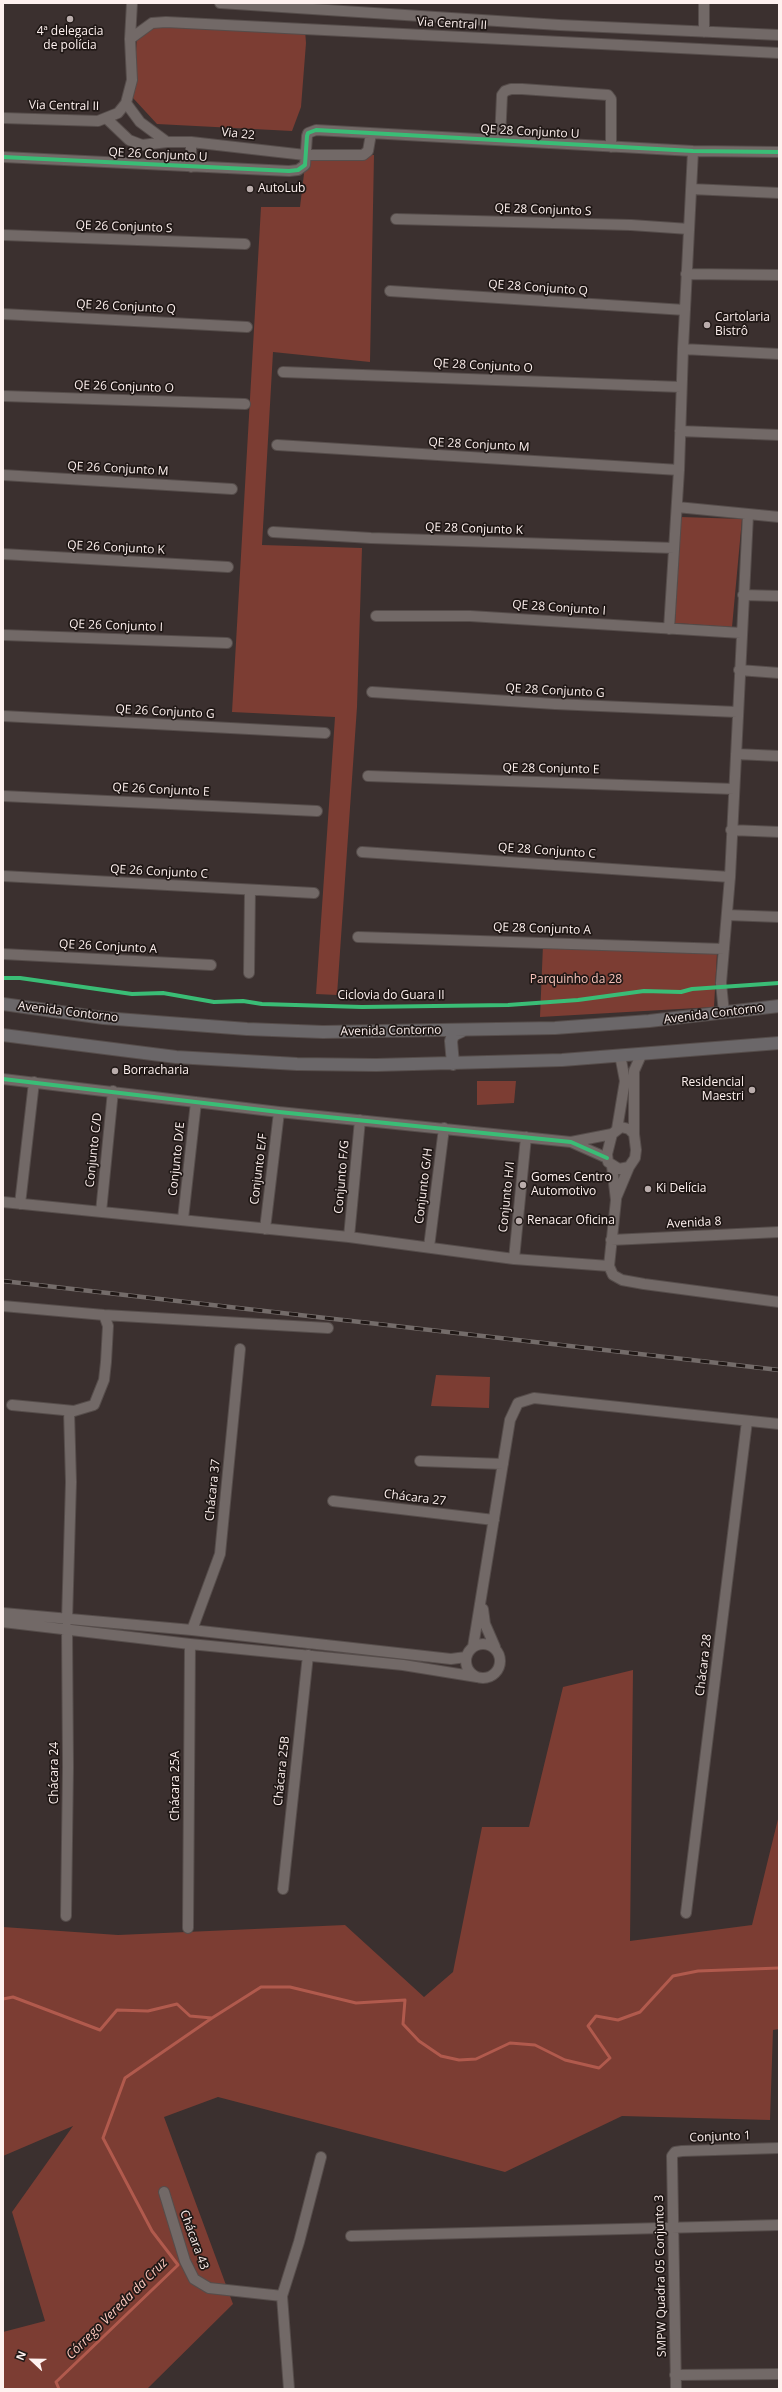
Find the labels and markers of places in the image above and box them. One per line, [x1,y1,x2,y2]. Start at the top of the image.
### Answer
marker: 4ª delegacia de polícia [65,14,75,24]
place label: 4ª delegacia de polícia [37,25,103,53]
place label: AutoLub [258,182,305,196]
marker: AutoLub [245,184,255,194]
place label: Cartolaria Bistrô [715,311,770,339]
marker: Cartolaria Bistrô [702,320,712,330]
place label: Borracharia [123,1064,189,1078]
marker: Borracharia [110,1066,120,1076]
place label: Residencial Maestri [681,1076,744,1104]
marker: Residencial Maestri [747,1085,757,1095]
place label: Gomes Centro Automotivo [531,1171,612,1199]
marker: Gomes Centro Automotivo [518,1180,528,1190]
place label: Ki Delícia [656,1182,706,1196]
marker: Ki Delícia [643,1184,653,1194]
place label: Renacar Oficina [527,1214,615,1228]
marker: Renacar Oficina [514,1216,524,1226]

